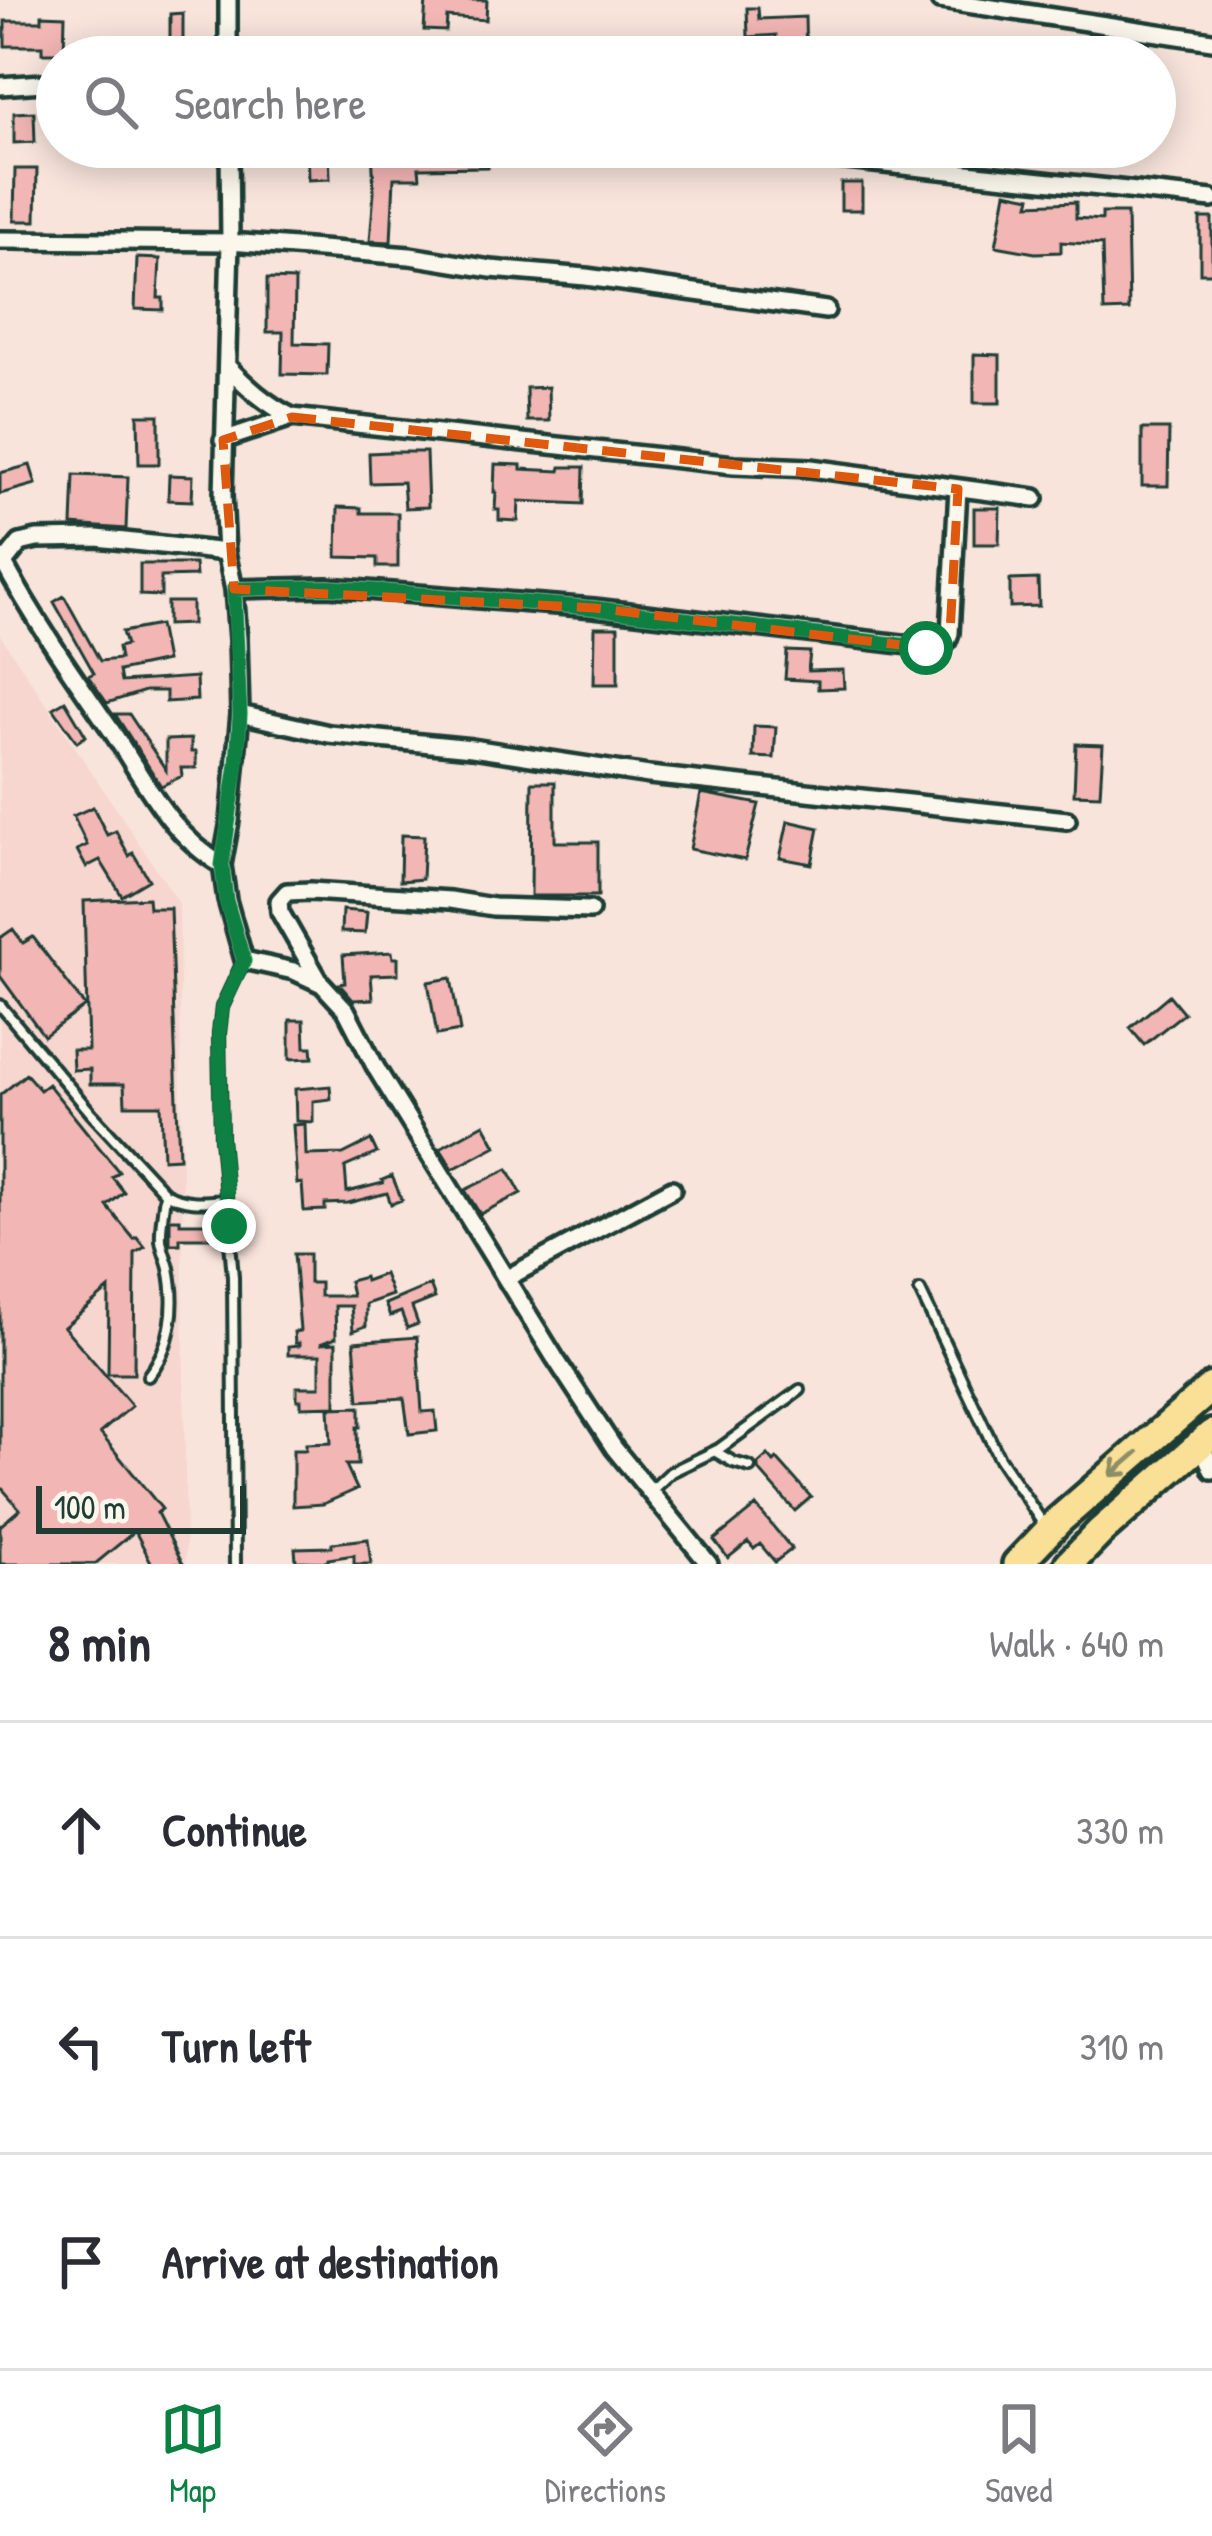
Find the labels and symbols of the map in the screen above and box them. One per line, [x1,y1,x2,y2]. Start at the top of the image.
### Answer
route start [899,621,953,675]
route end [202,1199,256,1253]
one-way arrow [1109,1449,1140,1477]
scale bar [36,1480,246,1533]

